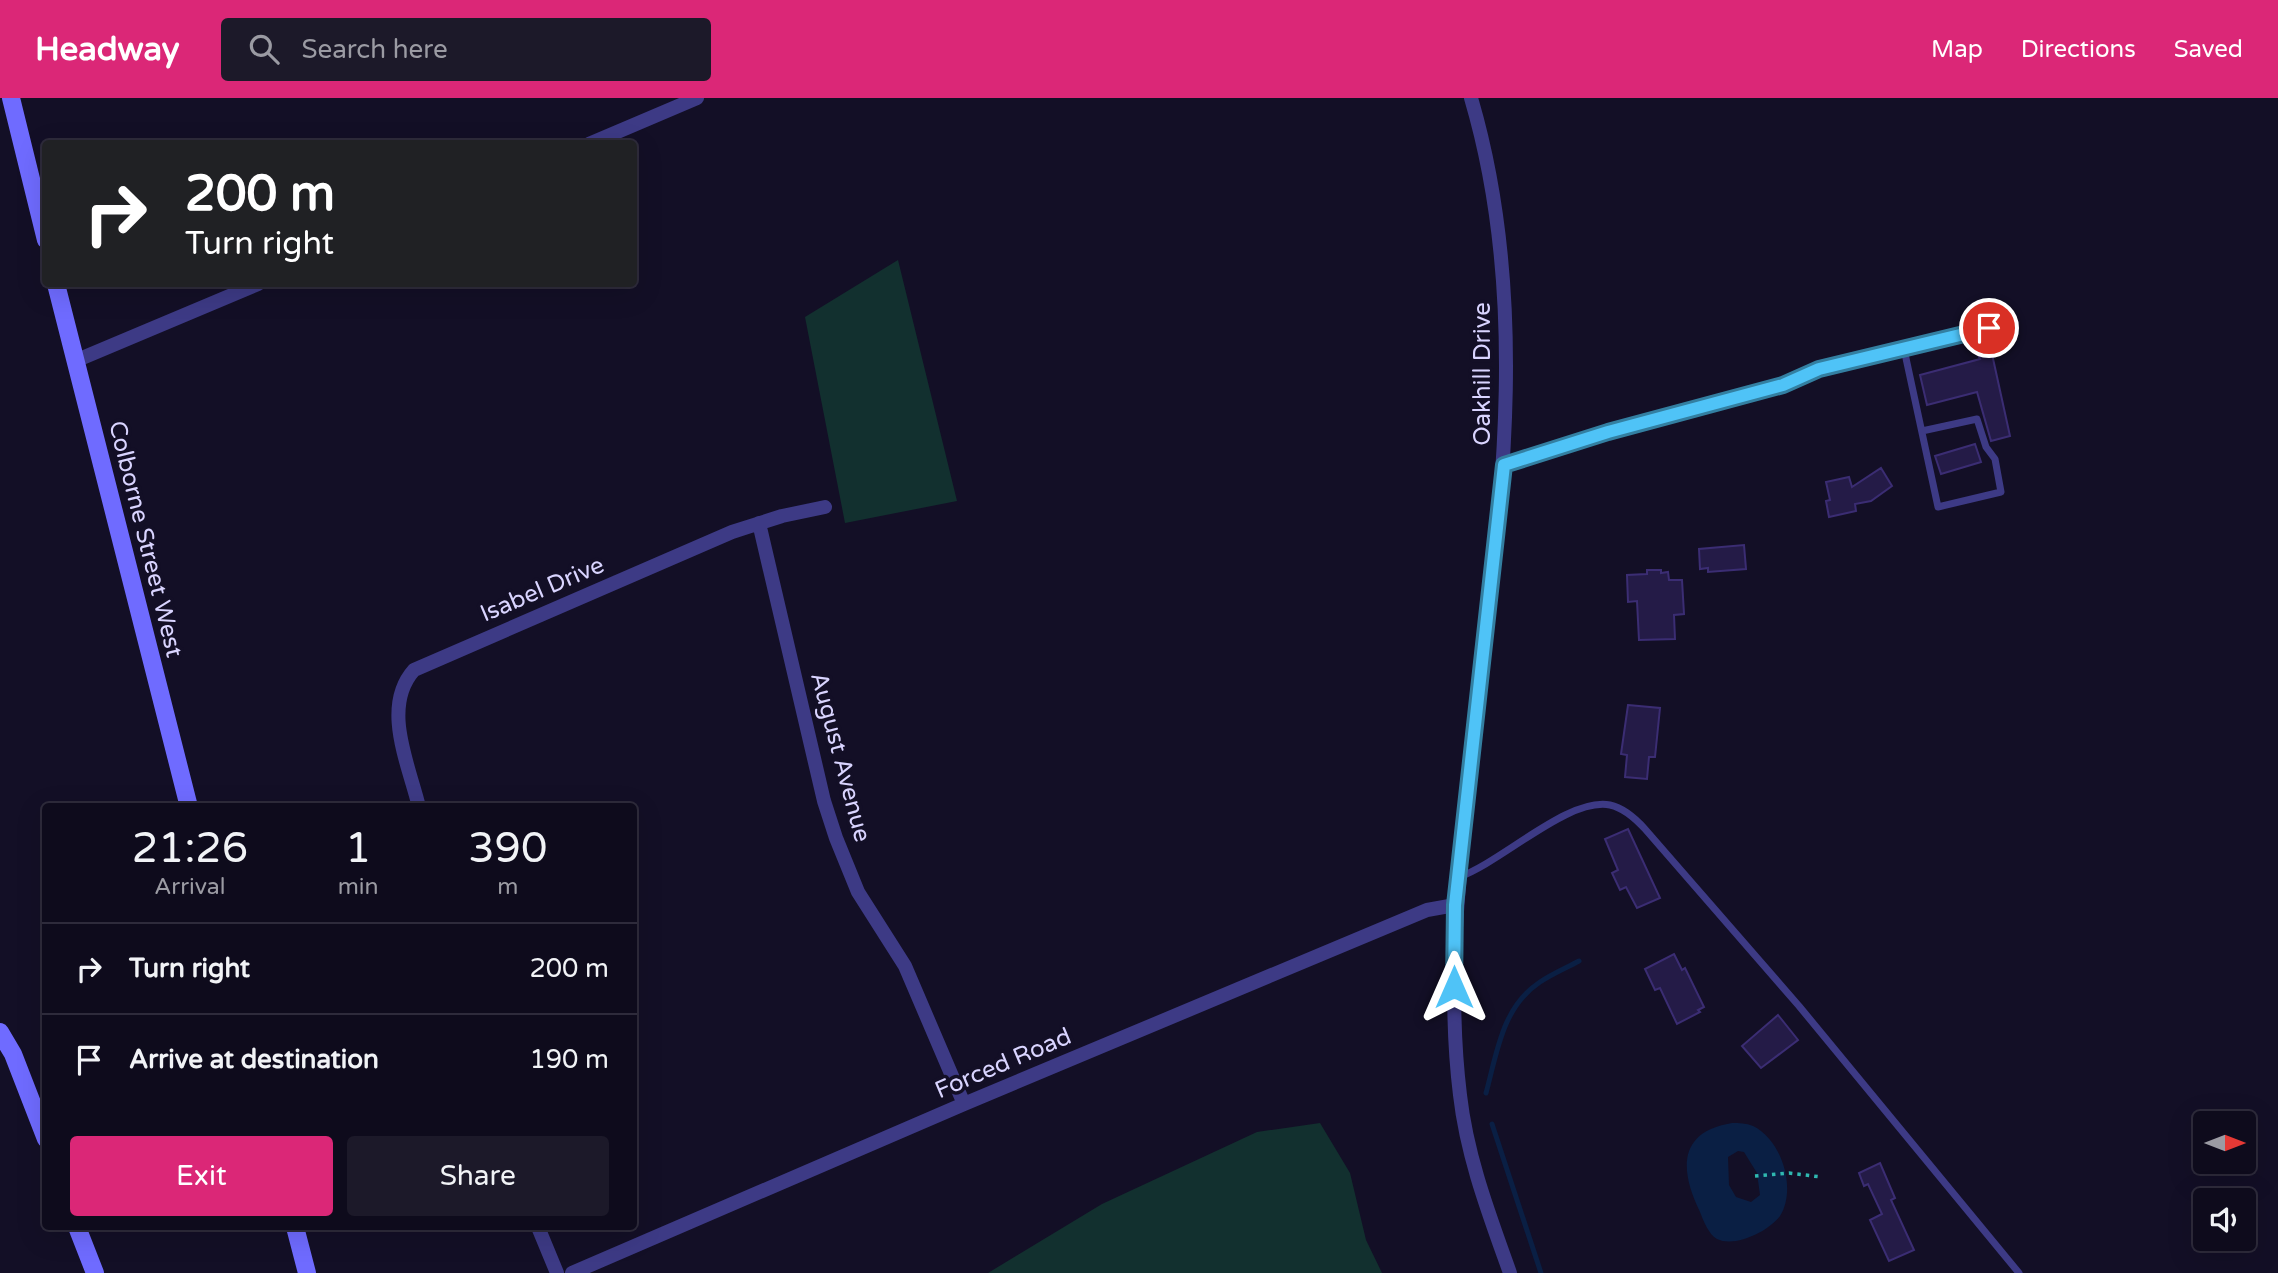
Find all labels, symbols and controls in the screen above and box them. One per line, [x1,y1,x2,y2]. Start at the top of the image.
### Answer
search box [221,18,711,81]
text: Headway [35,30,179,69]
icon: search [245,30,283,68]
text: Search here [301,34,448,65]
text: Map [1931,35,1983,64]
text: Directions [2021,35,2136,64]
text: Saved [2174,35,2243,64]
text: 200 m [185,165,335,224]
icon: right [70,168,161,259]
text: Turn right [185,225,334,263]
pin [1959,298,2019,358]
street label: Oakhill Drive [1468,302,1497,446]
icon: arrive [1970,309,2008,347]
street label: Colborne Street West [102,418,189,660]
street label: Isabel Drive [476,550,608,629]
street label: August Avenue [804,669,877,845]
text: 21:26 [132,823,248,874]
text: 1 [345,823,371,874]
text: 390 [468,823,547,874]
text: Arrival [154,873,225,901]
text: min [338,873,379,901]
text: m [497,873,518,901]
icon: right [70,950,108,988]
position arrow [1417,950,1491,1024]
text: Turn right [129,953,250,984]
text: 200 m [529,953,609,984]
street label: Forced Road [931,1022,1076,1105]
icon: arrive [70,1041,108,1079]
text: Arrive at destination [129,1044,379,1075]
text: 190 m [529,1044,609,1075]
north arrow [2193,1111,2256,1174]
map controls [2193,1111,2256,1251]
button: Exit [70,1136,333,1216]
button: Share [347,1136,609,1216]
button: sound [2193,1188,2256,1251]

